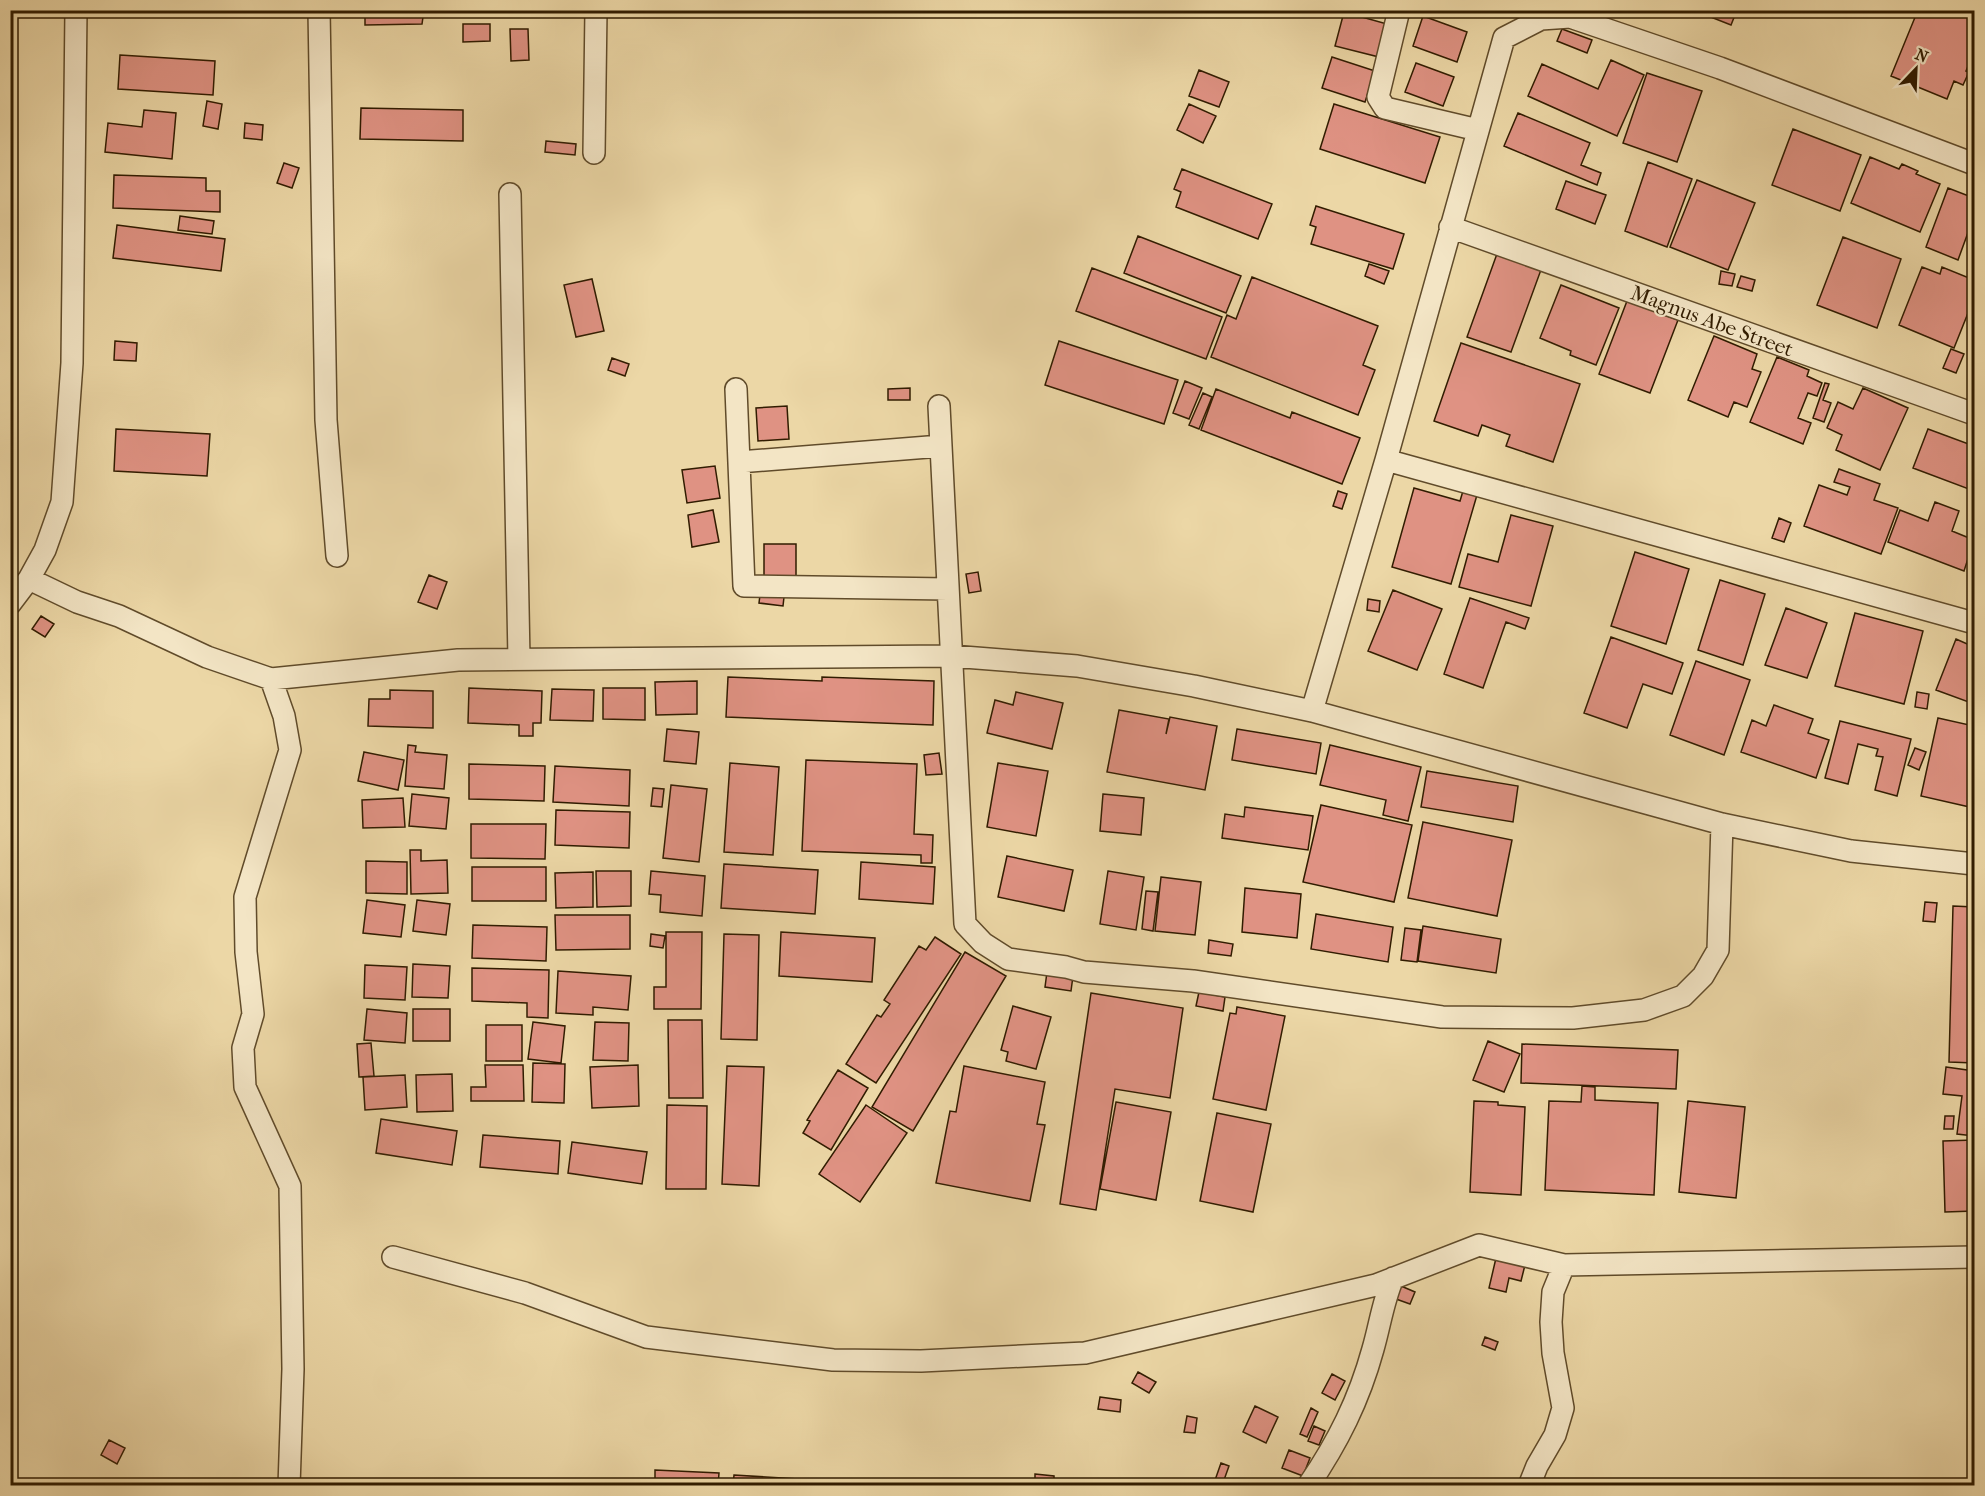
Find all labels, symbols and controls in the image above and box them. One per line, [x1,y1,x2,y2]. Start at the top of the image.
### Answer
north arrow [1886,39,1946,99]
text: N [1912,45,1932,67]
street label: Magnus Abe Street [1627,280,1797,362]

